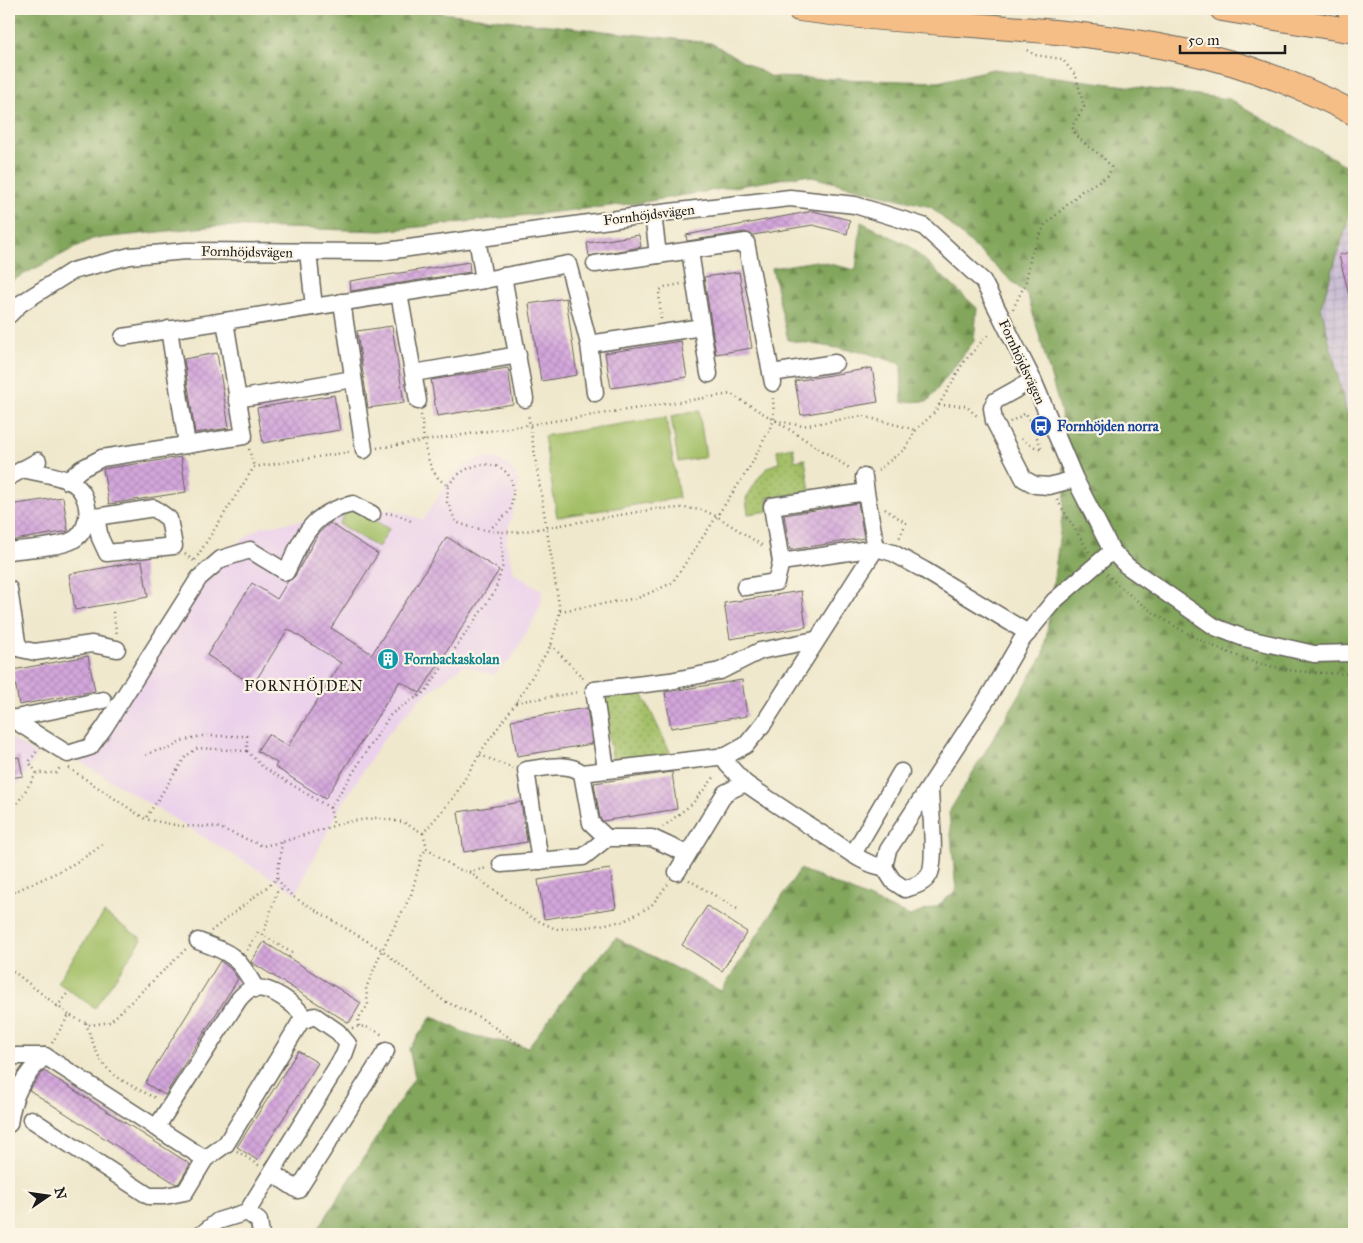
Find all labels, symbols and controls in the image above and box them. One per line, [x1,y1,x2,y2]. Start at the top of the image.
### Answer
scale bar [1180,22,1286,54]
text: 50 m [1188,31,1220,49]
street label: Fornhöjdsvägen [602,201,696,229]
street label: Fornhöjdsvägen [201,243,293,261]
street label: Fornhöjdsvägen [995,317,1049,408]
bus stop icon: Fornhöjden norra [1029,414,1053,438]
place label: Fornhöjden norra [1057,418,1160,436]
building icon: Fornbackaskolan [376,647,400,671]
place label: Fornbackaskolan [404,651,500,668]
district label: FORNHÖJDEN [244,676,364,696]
north arrow [22,1170,72,1220]
text: N [51,1185,70,1201]

